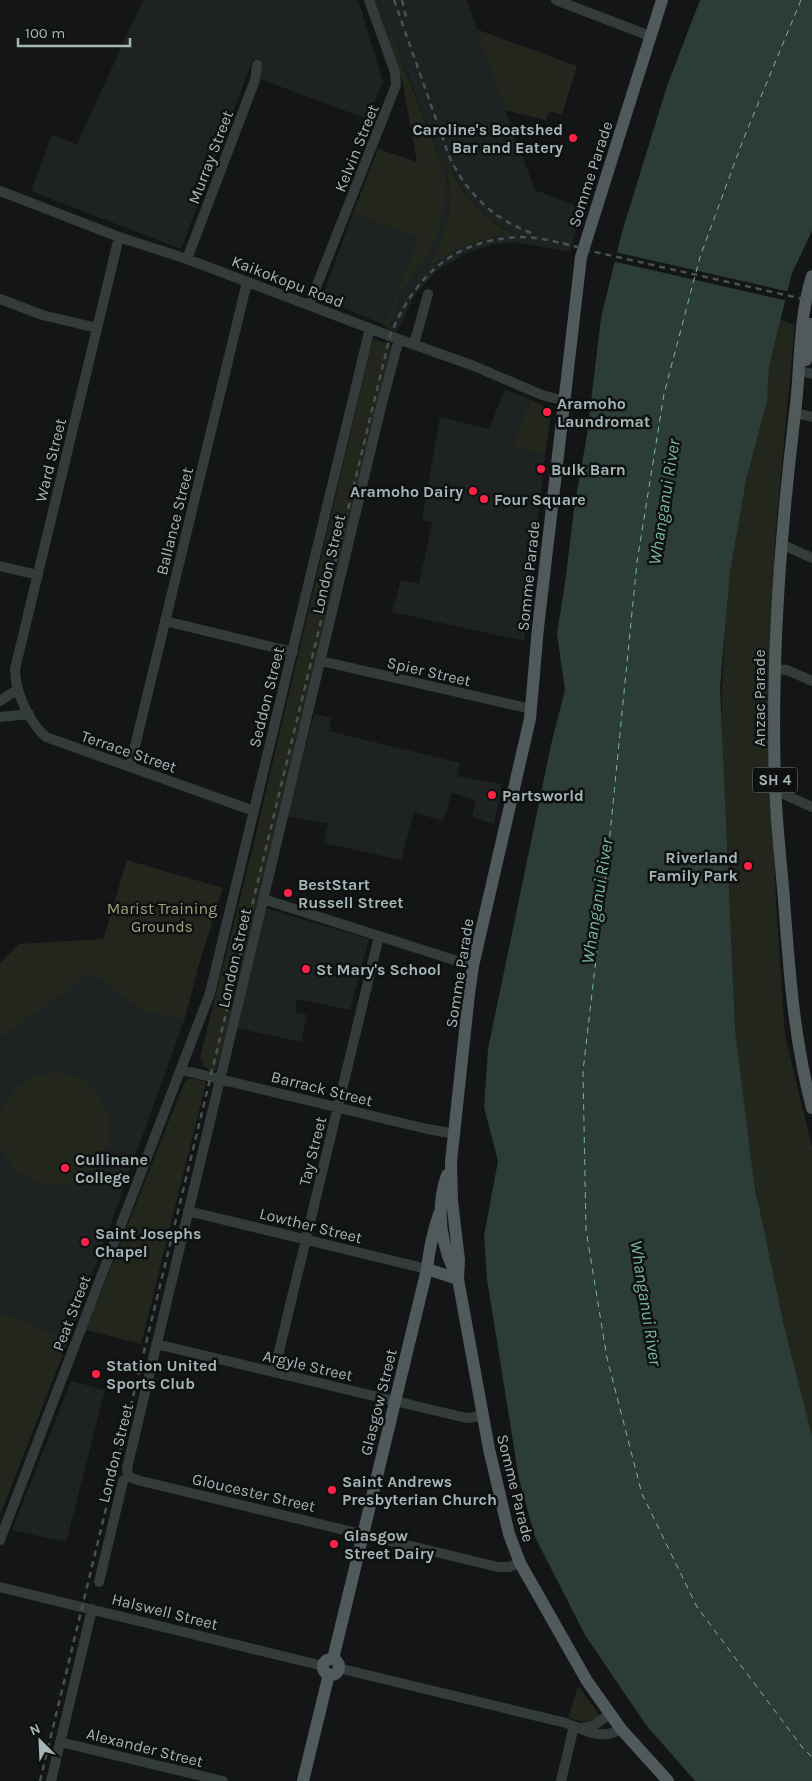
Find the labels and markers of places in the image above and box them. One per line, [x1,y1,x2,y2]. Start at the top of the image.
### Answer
place label: Caroline's Boatshed Bar and Eatery [412,120,563,157]
marker: Caroline's Boatshed Bar and Eatery [567,132,579,144]
place label: Aramoho Laundromat [557,394,650,431]
marker: Aramoho Laundromat [541,406,553,418]
place label: Bulk Barn [551,460,626,479]
marker: Bulk Barn [535,463,547,475]
place label: Aramoho Dairy [350,482,463,501]
marker: Aramoho Dairy [467,485,479,497]
place label: Four Square [494,490,586,509]
marker: Four Square [478,493,490,505]
place label: Partsworld [502,786,584,805]
marker: Partsworld [486,789,498,801]
place label: Riverland Family Park [648,848,739,885]
marker: Riverland Family Park [742,860,754,872]
place label: BestStart Russell Street [298,875,404,912]
marker: BestStart Russell Street [282,887,294,899]
place label: St Mary's School [316,960,441,979]
marker: St Mary's School [300,963,312,975]
place label: Cullinane College [75,1150,148,1187]
marker: Cullinane College [59,1162,71,1174]
place label: Saint Josephs Chapel [95,1224,201,1261]
marker: Saint Josephs Chapel [79,1236,91,1248]
place label: Station United Sports Club [106,1356,217,1393]
marker: Station United Sports Club [90,1368,102,1380]
place label: Saint Andrews Presbyterian Church [342,1472,497,1509]
marker: Saint Andrews Presbyterian Church [326,1484,338,1496]
place label: Glasgow Street Dairy [344,1526,434,1563]
marker: Glasgow Street Dairy [328,1538,340,1550]

